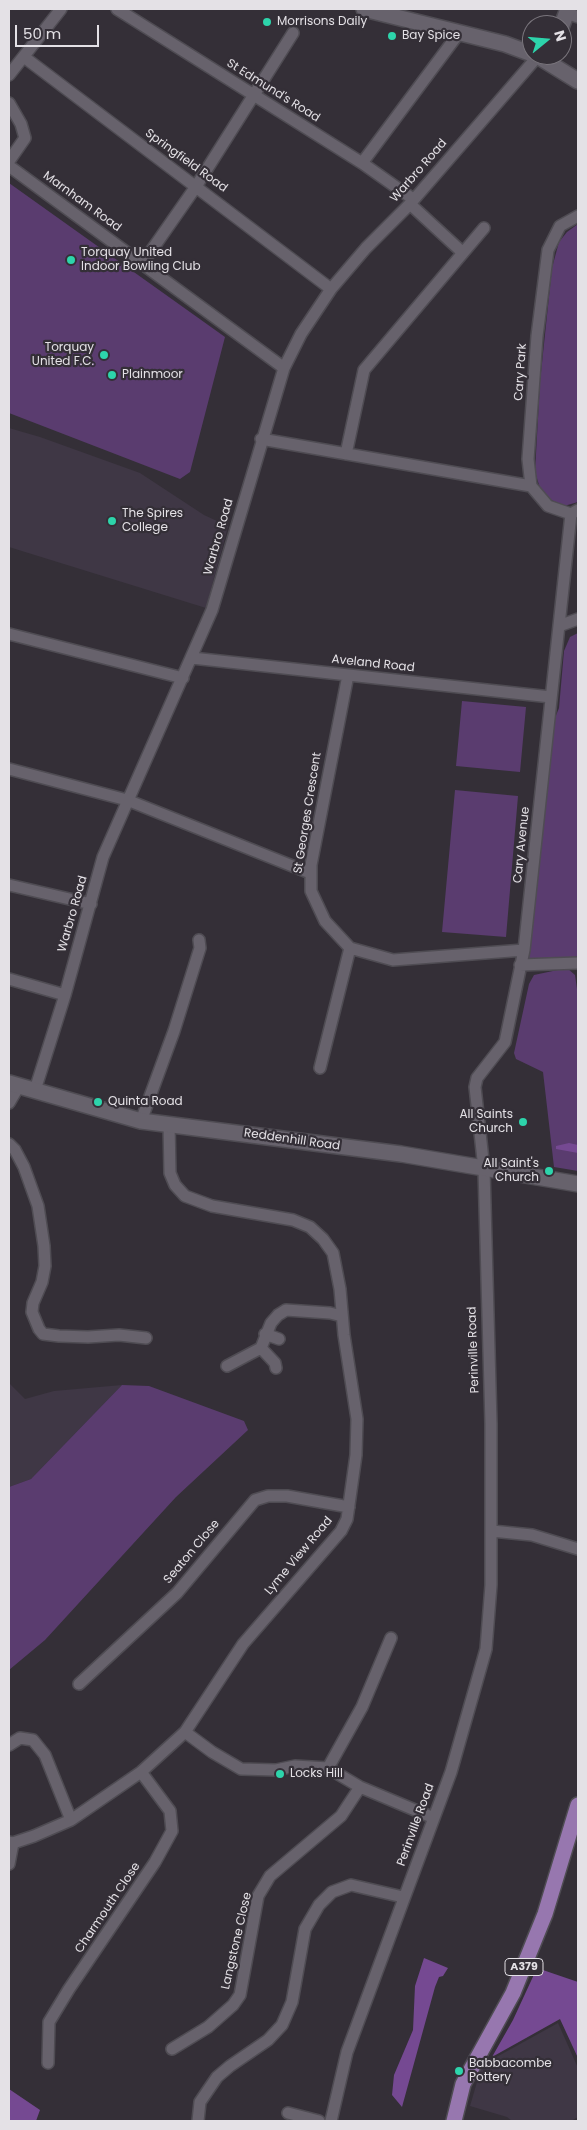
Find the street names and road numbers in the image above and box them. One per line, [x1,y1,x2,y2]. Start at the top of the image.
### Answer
street label: St Edmund's Road [224,56,322,126]
street label: Springfield Road [142,126,230,196]
street label: Warbro Road [388,136,450,206]
street label: Marnham Road [40,169,124,235]
street label: Cary Park [512,343,530,401]
street label: Warbro Road [201,497,237,577]
street label: Aveland Road [331,652,415,676]
street label: St Georges Crescent [291,751,325,875]
street label: Cary Avenue [511,806,533,884]
street label: Warbro Road [55,874,91,954]
street label: Reddenhill Road [243,1126,341,1154]
street label: Perinville Road [465,1306,483,1394]
street label: Lyme View Road [262,1514,336,1598]
street label: Seaton Close [161,1517,223,1587]
street label: Perinville Road [394,1782,438,1868]
street label: Charmouth Close [72,1860,144,1956]
street label: Langstone Close [219,1891,255,1991]
road number: A379 [505,1958,543,1975]

